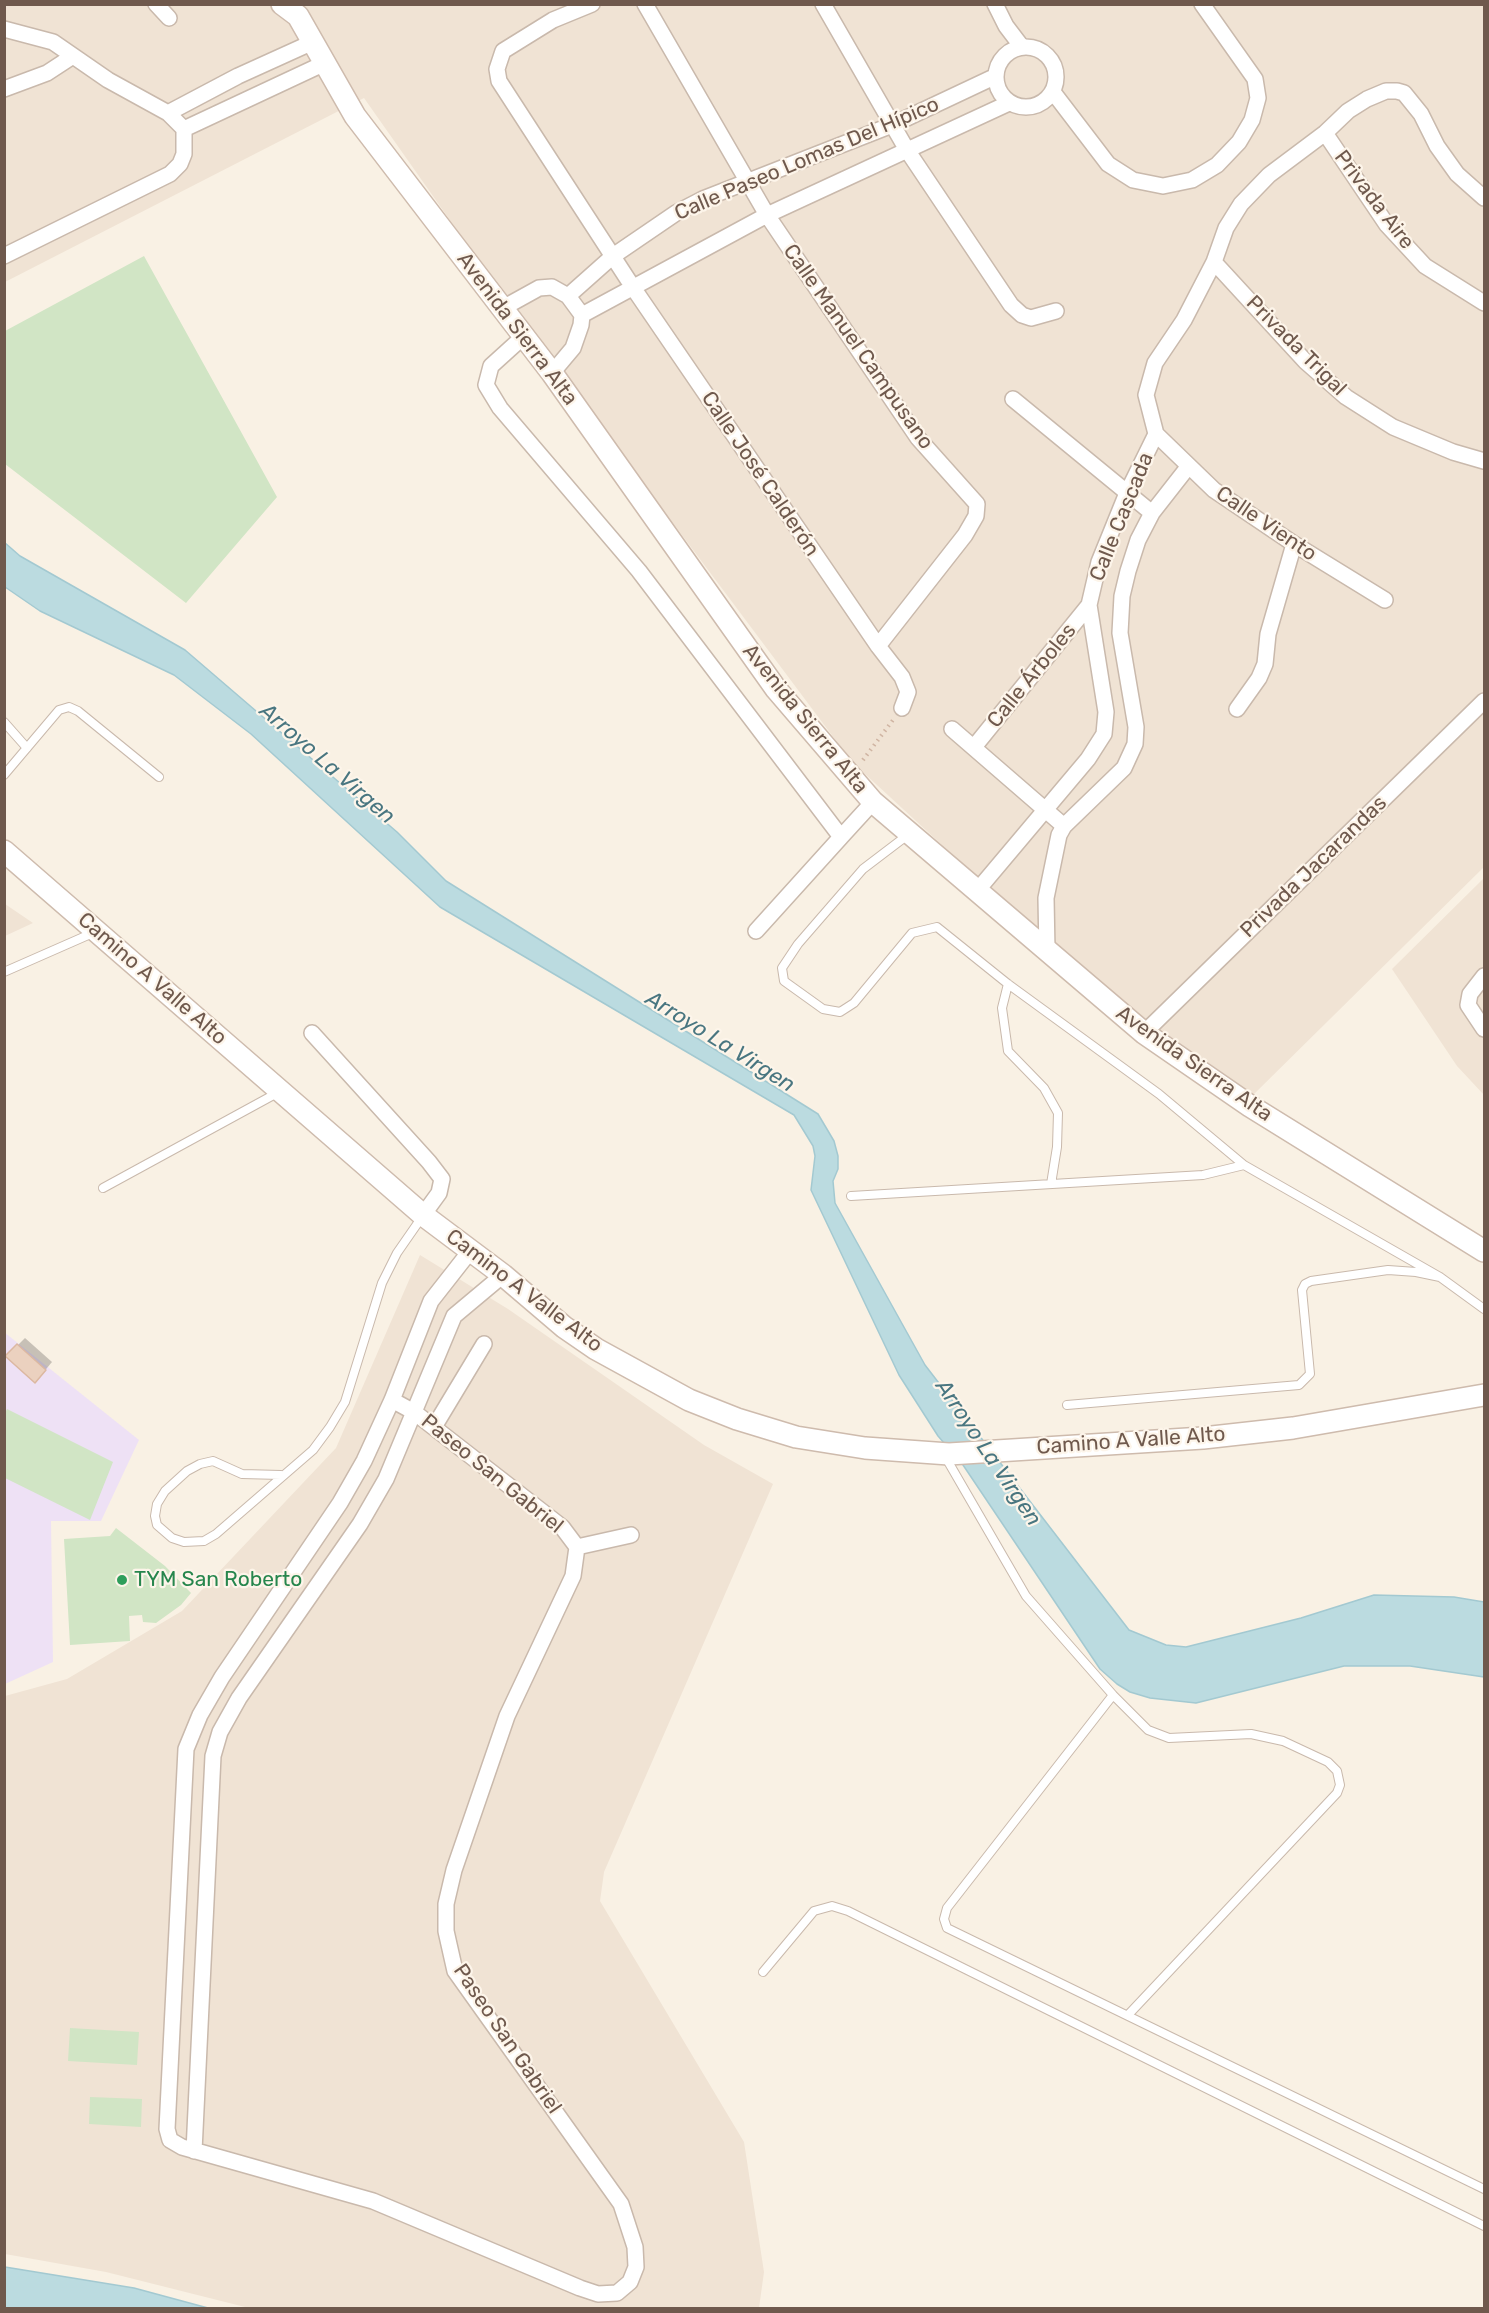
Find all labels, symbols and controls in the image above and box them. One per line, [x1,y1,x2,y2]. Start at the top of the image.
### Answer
street label: Calle Paseo Lomas Del Hípico [671,92,943,226]
street label: Privada Aire [1329,146,1419,254]
street label: Calle Manuel Campusano [777,240,939,454]
street label: Avenida Sierra Alta [451,248,583,410]
street label: Privada Trigal [1241,291,1351,401]
street label: Calle José Calderón [696,387,824,561]
street label: Calle Cascada [1085,449,1159,585]
street label: Calle Viento [1211,481,1321,567]
street label: Calle Árboles [982,619,1082,733]
street label: Avenida Sierra Alta [737,639,873,799]
water label: Arroyo La Virgen [254,698,400,830]
street label: Privada Jacarandas [1236,791,1392,943]
street label: Camino A Valle Alto [72,907,232,1051]
water label: Arroyo La Virgen [641,986,799,1098]
street label: Avenida Sierra Alta [1111,1001,1277,1127]
street label: Camino A Valle Alto [441,1224,607,1358]
water label: Arroyo La Virgen [929,1375,1047,1531]
street label: Paseo San Gabriel [416,1409,568,1539]
street label: Camino A Valle Alto [1036,1422,1226,1460]
place label: TYM San Roberto [134,1567,302,1593]
marker: TYM San Roberto [115,1573,129,1587]
street label: Paseo San Gabriel [448,1959,566,2119]

